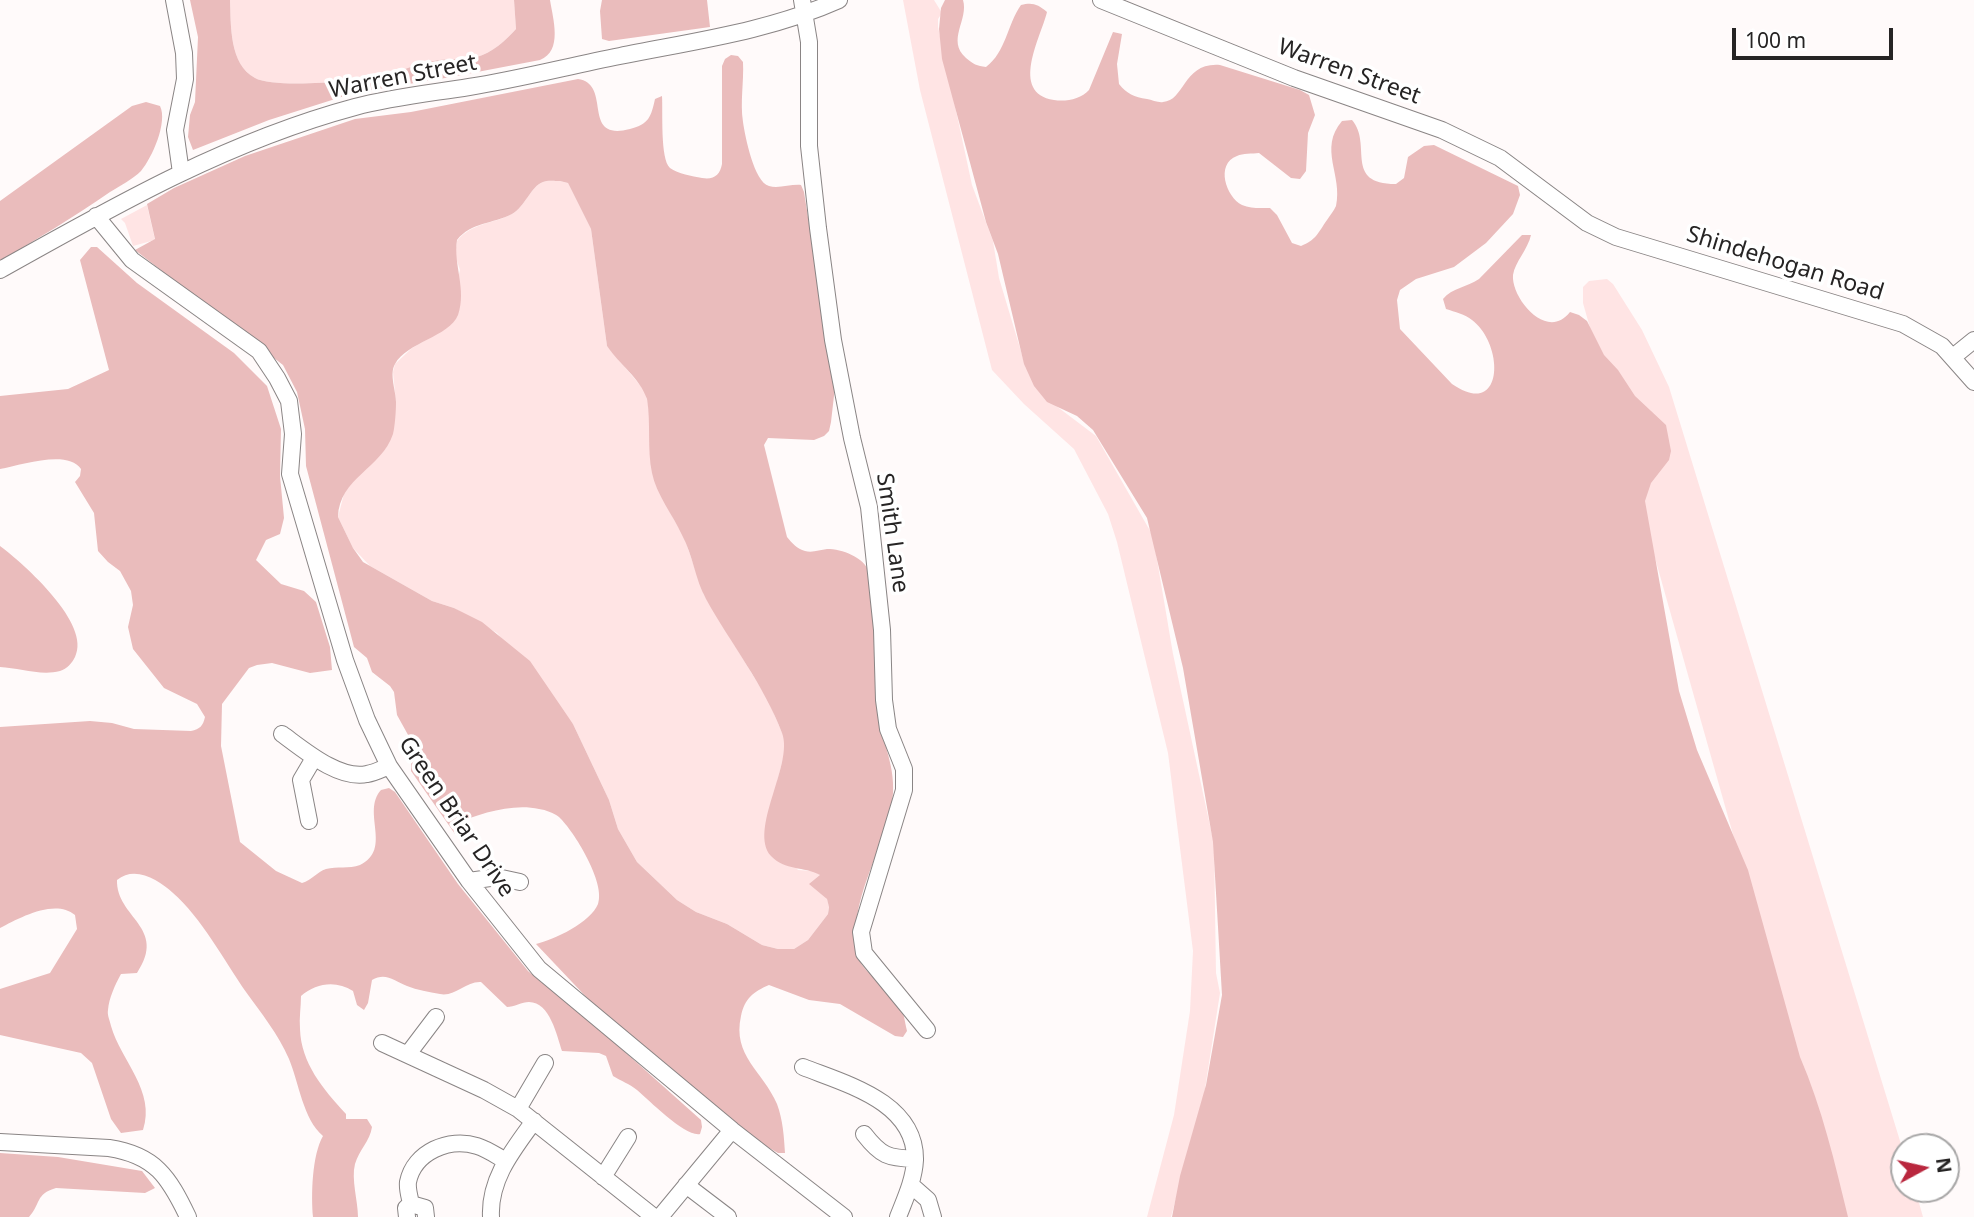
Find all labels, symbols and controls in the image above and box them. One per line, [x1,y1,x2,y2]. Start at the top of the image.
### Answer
scale bar [1736,14,1897,58]
text: 100 m [1745,26,1806,54]
street label: Warren Street [1274,33,1424,111]
street label: Warren Street [327,49,479,105]
street label: Shindehogan Road [1683,221,1887,307]
street label: Smith Lane [870,471,914,595]
street label: Green Briar Drive [392,732,520,902]
north arrow [1890,1133,1960,1203]
text: N [1930,1156,1958,1175]

